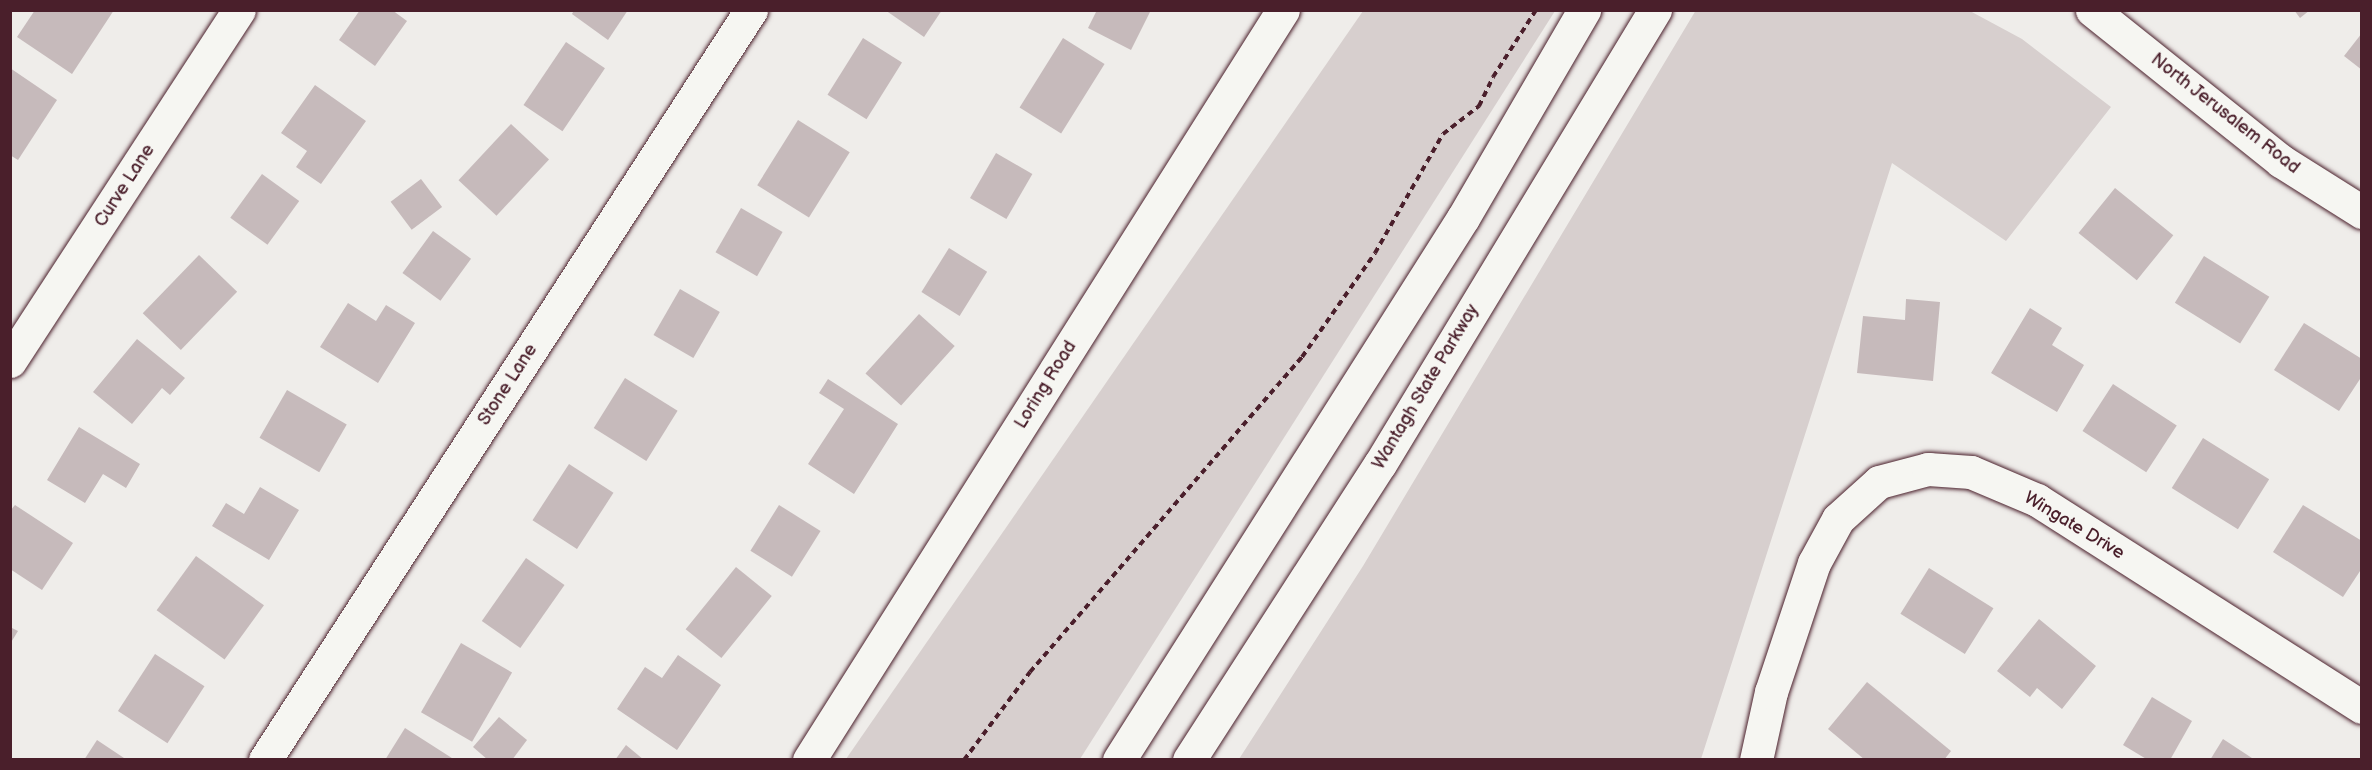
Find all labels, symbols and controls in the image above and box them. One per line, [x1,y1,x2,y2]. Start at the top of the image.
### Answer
street label: North Jerusalem Road [2146,49,2304,179]
street label: Curve Lane [90,141,160,231]
street label: Wantagh State Parkway [1368,300,1484,474]
street label: Loring Road [1010,337,1082,433]
street label: Stone Lane [474,340,542,430]
street label: Wingate Drive [2020,488,2128,564]

